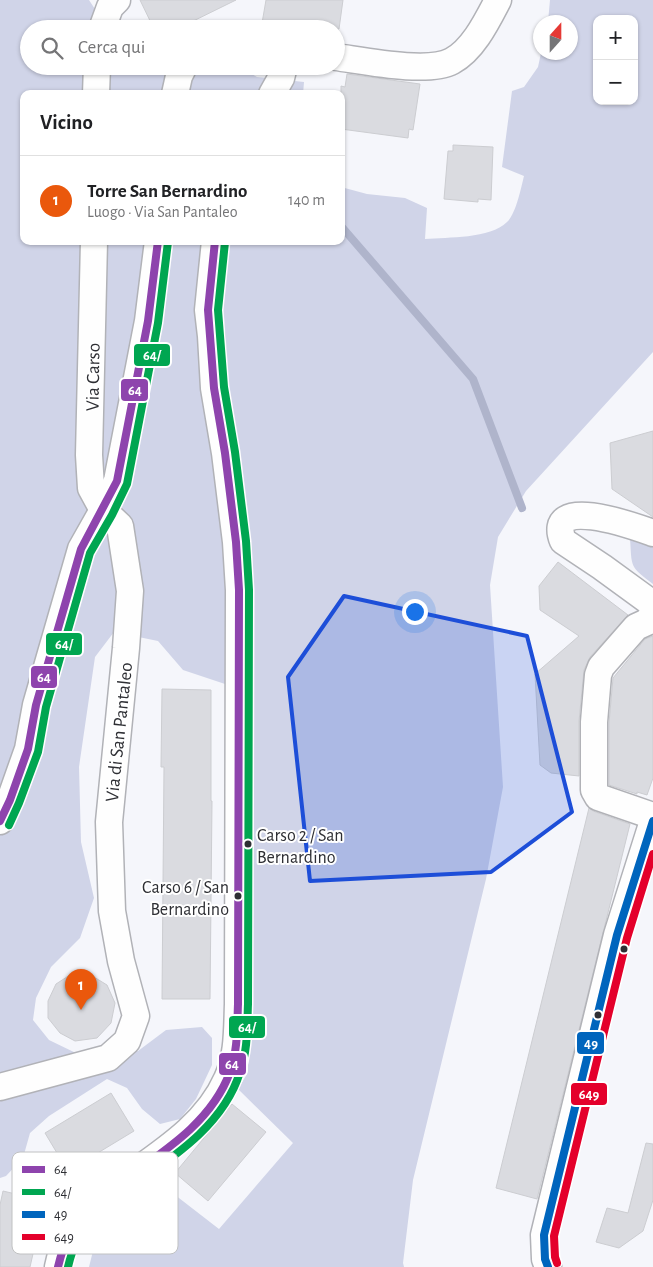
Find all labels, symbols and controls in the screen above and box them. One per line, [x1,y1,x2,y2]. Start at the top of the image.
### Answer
north arrow [533,15,578,60]
map controls [593,15,638,105]
button: + [593,15,638,60]
search box [20,20,345,75]
icon: search [38,34,66,62]
text: Cerca qui [78,38,145,57]
button: − [593,60,638,105]
text: Vicino [40,112,93,133]
text: Torre San Bernardino [87,182,247,201]
text: 1 [53,192,59,208]
text: 140 m [288,192,325,208]
text: Luogo · Via San Pantaleo [87,204,238,220]
street label: Via Carso [83,343,104,411]
line badge: 64/ [133,343,171,367]
text: 64/ [143,349,162,363]
line badge: 64 [120,378,149,402]
text: 64 [128,384,142,398]
your location [402,599,428,625]
line badge: 64/ [45,632,83,656]
text: 64/ [55,638,74,652]
street label: Via di San Pantaleo [103,661,136,803]
line badge: 64 [30,665,58,689]
text: 64 [37,671,51,685]
place label: Carso 2 / San Bernardino [257,827,344,867]
marker: Carso 2 / San Bernardino [243,839,253,849]
place label: Carso 6 / San Bernardino [142,879,229,919]
marker: Carso 6 / San Bernardino [233,891,243,901]
unlabelled marker [619,944,629,954]
pin: 1 [65,969,97,1010]
unlabelled marker [593,1010,603,1020]
line badge: 64/ [228,1015,266,1039]
text: 64/ [238,1021,257,1035]
line badge: 49 [576,1031,605,1055]
text: 49 [584,1037,598,1051]
line badge: 64 [218,1052,247,1076]
text: 64 [225,1058,239,1072]
line badge: 649 [570,1082,608,1106]
text: 649 [579,1088,600,1102]
legend [12,1152,178,1254]
text: 64 [54,1163,68,1177]
text: 64/ [54,1186,72,1200]
text: 49 [54,1208,67,1222]
text: 649 [54,1231,74,1245]

